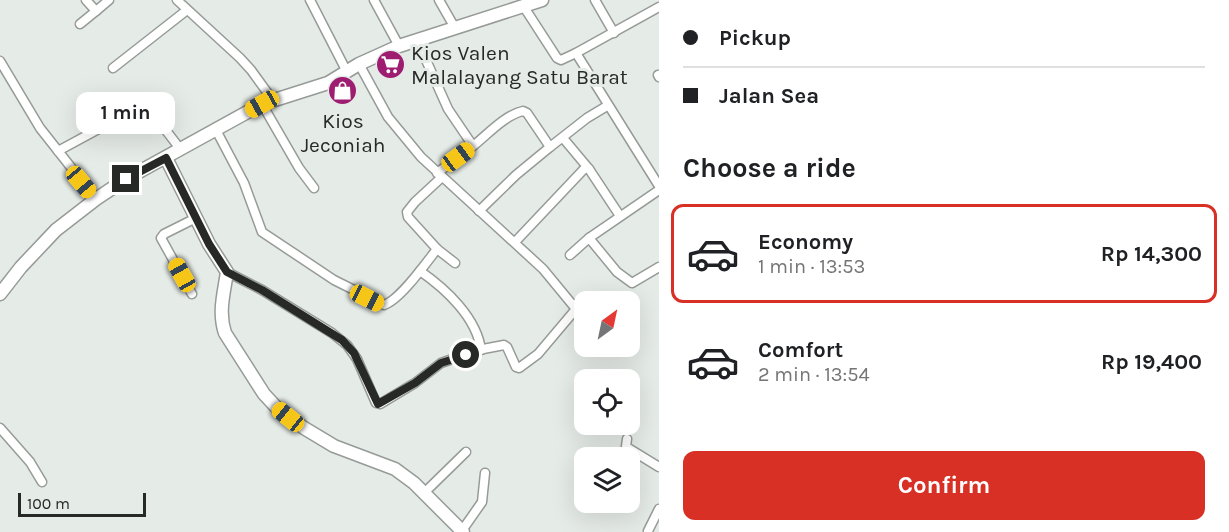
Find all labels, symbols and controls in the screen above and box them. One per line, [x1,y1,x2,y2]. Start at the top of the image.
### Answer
text: Pickup [719,25,791,51]
place label: Kios Valen Malalayang Satu Barat [411,41,628,89]
supermarket icon: Kios Valen Malalayang Satu Barat [374,49,406,81]
shop icon: Kios Jeconiah [327,74,359,106]
text: Jalan Sea [719,83,819,109]
car [242,87,282,121]
callout: 1 min [76,92,176,134]
text: 1 min [100,101,151,124]
place label: Kios Jeconiah [301,109,385,157]
car [438,139,478,175]
text: Choose a ride [683,152,856,184]
car [63,162,99,202]
route end [112,165,139,192]
icon: car [686,227,740,281]
text: Economy [758,229,853,255]
text: Rp 14,300 [1101,241,1202,267]
car [165,255,199,295]
text: 1 min · 13:53 [758,255,865,278]
car [347,282,387,314]
north arrow [574,291,640,357]
map controls [574,291,640,513]
icon: car [686,335,740,389]
text: Comfort [758,337,843,363]
route start [452,341,479,368]
text: Rp 19,400 [1101,349,1202,375]
text: 2 min · 13:54 [758,363,870,386]
button: locate [574,369,640,435]
car [268,399,308,435]
button: layers [574,447,640,513]
button: Confirm [683,451,1205,520]
scale bar [18,490,146,518]
text: 100 m [27,494,70,513]

